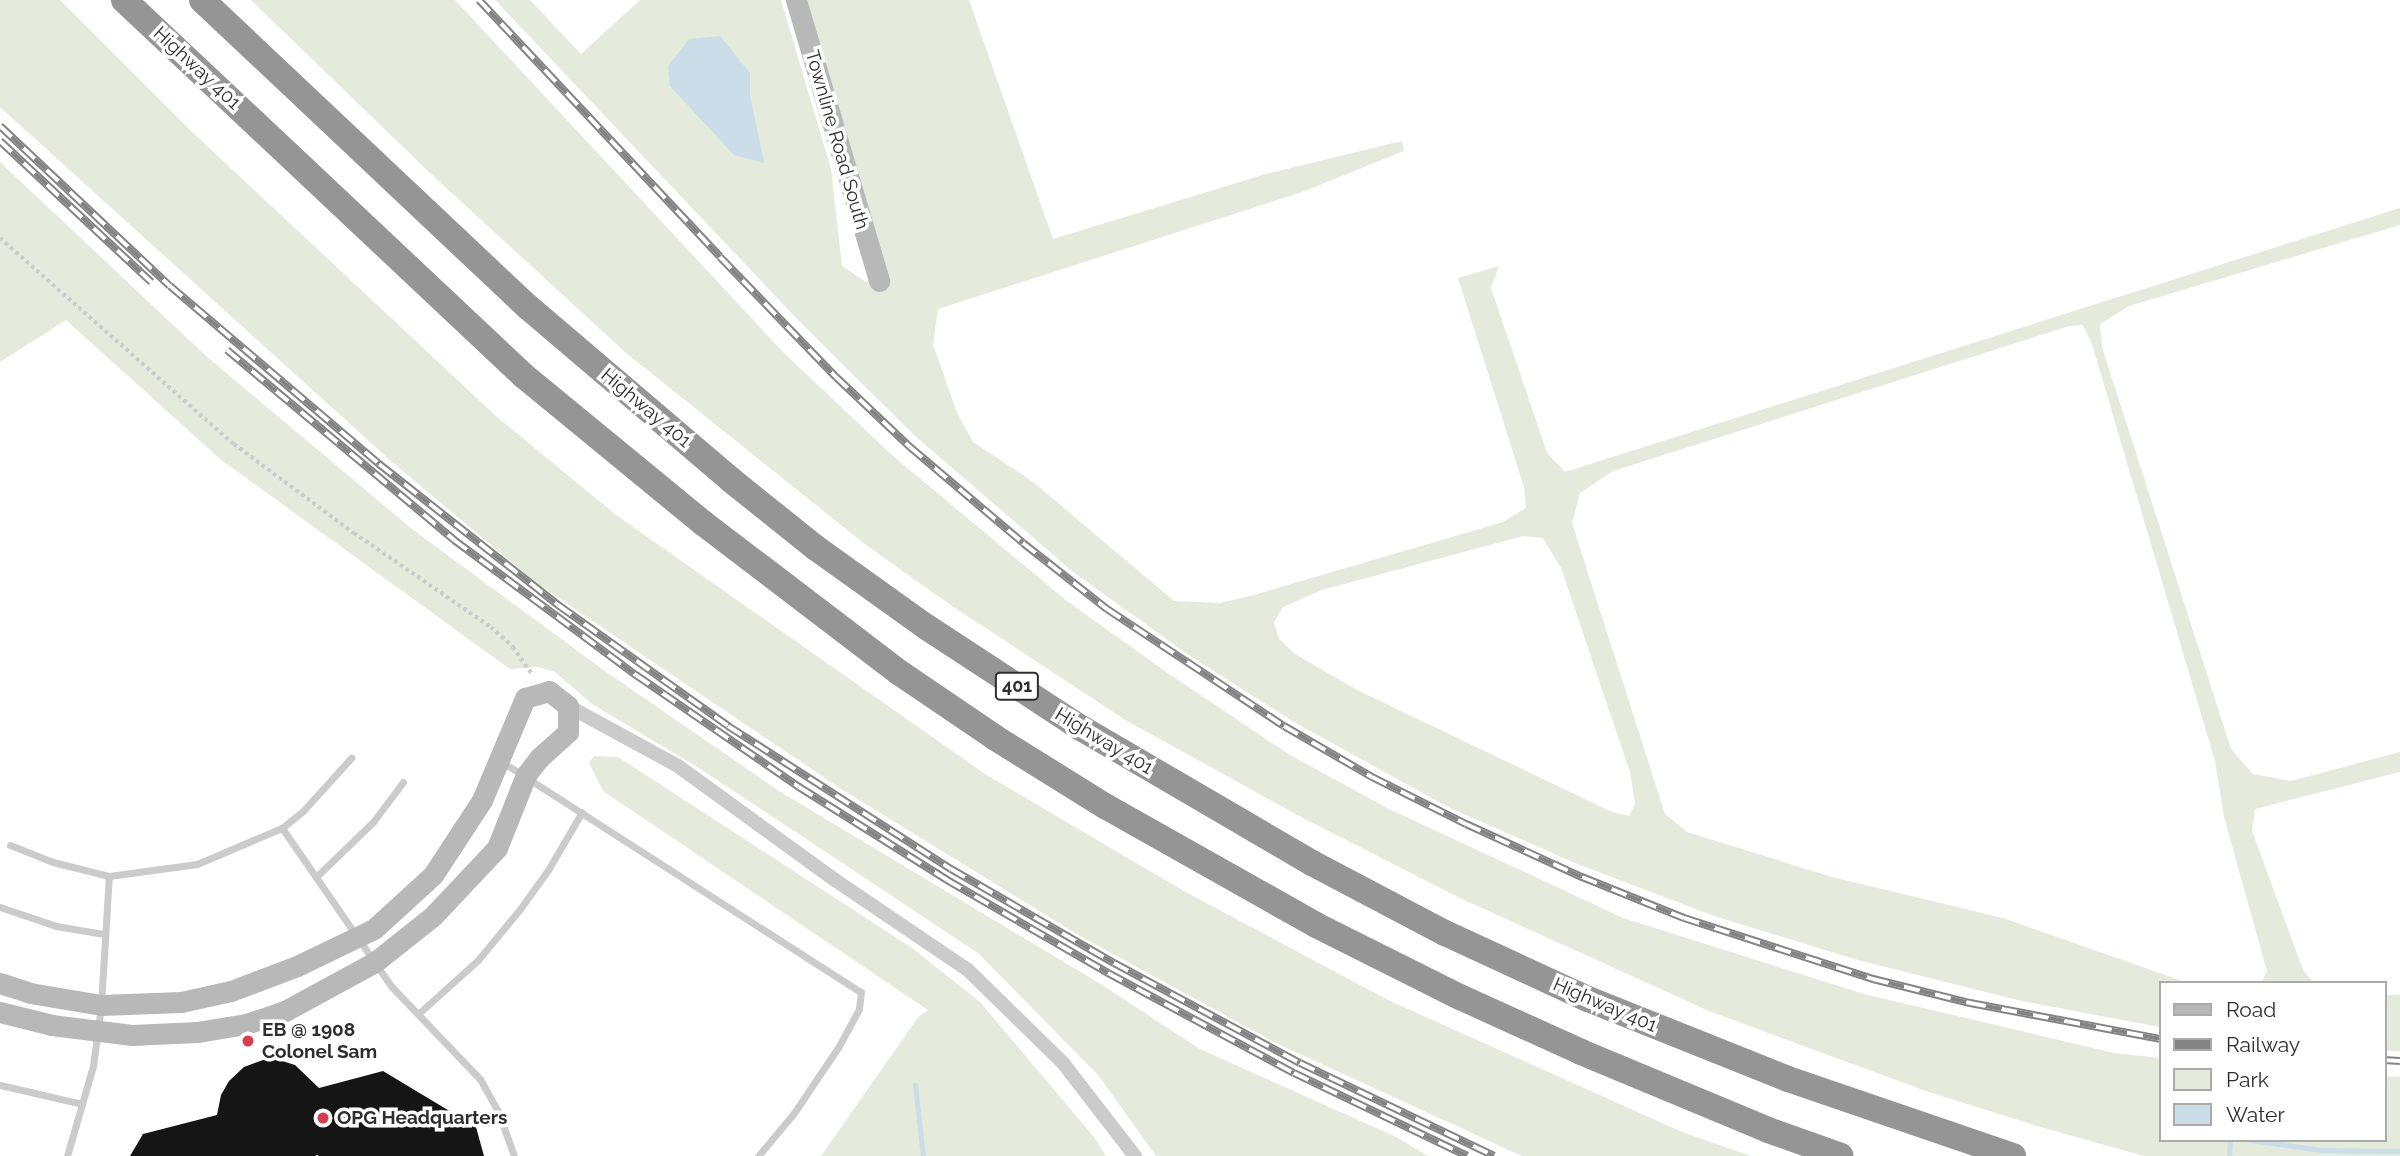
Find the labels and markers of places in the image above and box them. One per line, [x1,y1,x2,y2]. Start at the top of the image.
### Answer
place label: EB @ 1908 Colonel Sam [262,1019,378,1063]
marker: EB @ 1908 Colonel Sam [240,1033,256,1049]
place label: OPG Headquarters [337,1107,507,1129]
marker: OPG Headquarters [315,1110,331,1126]

